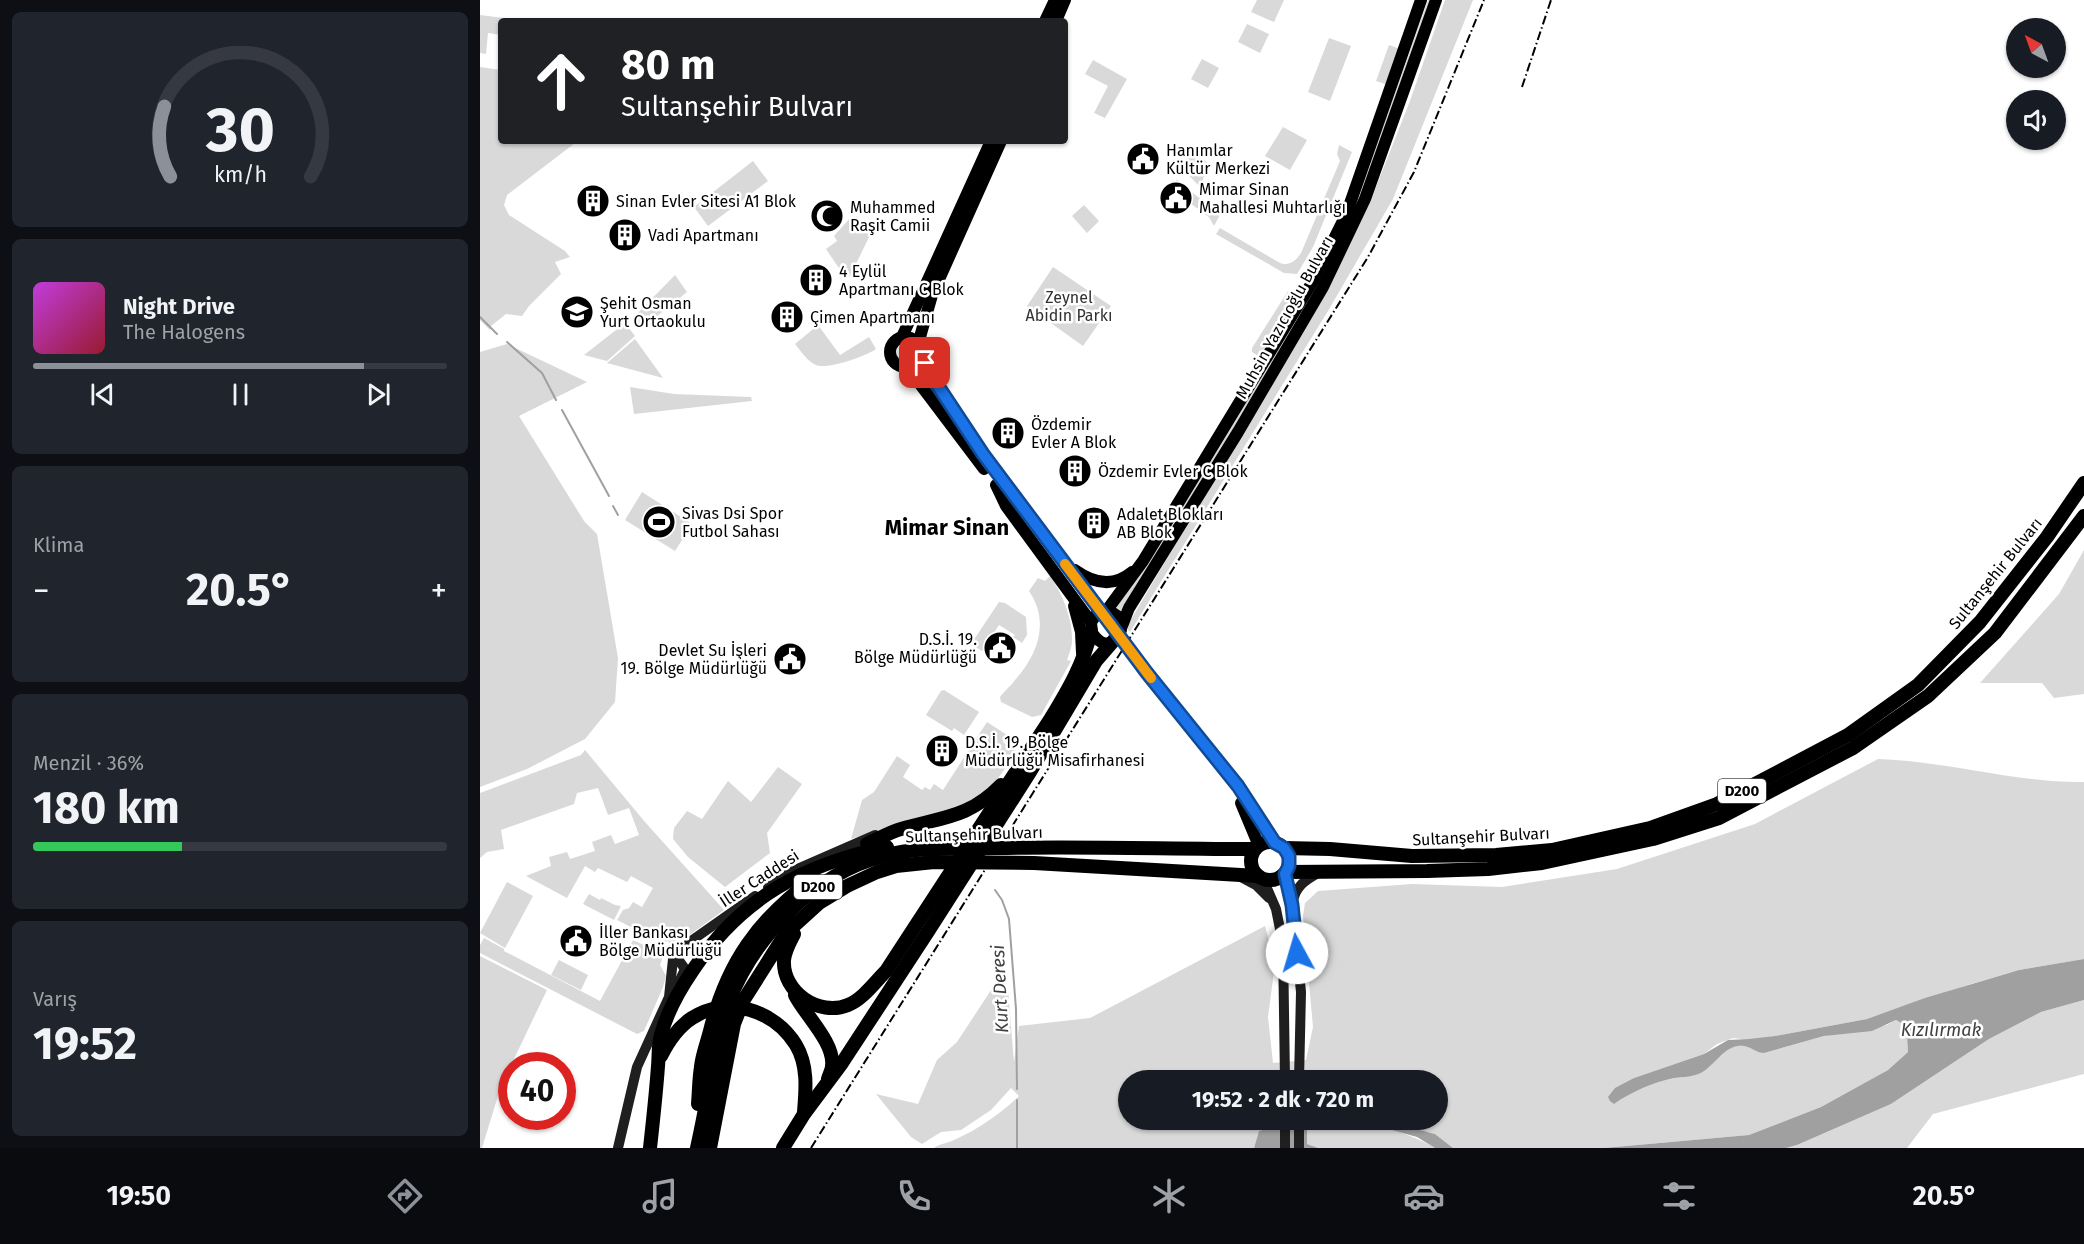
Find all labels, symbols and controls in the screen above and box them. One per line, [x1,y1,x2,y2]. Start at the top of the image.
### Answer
north arrow [2006,18,2066,78]
map controls [2006,18,2066,150]
text: 80 m [621,40,715,90]
icon: ahead [522,42,600,120]
button: sound [2006,90,2066,150]
text: Sultanşehir Bulvarı [621,91,853,123]
text: 30 [205,93,274,168]
public building icon: Hanımlar Kültür Merkezi [1125,141,1161,177]
place label: Hanımlar Kültür Merkezi [1166,141,1270,178]
text: km/h [213,162,267,188]
public building icon: Mimar Sinan Mahallesi Muhtarlığı [1158,180,1194,216]
place label: Mimar Sinan Mahallesi Muhtarlığı [1199,180,1346,217]
building icon: Sinan Evler Sitesi A1 Blok [575,183,611,219]
place label: Sinan Evler Sitesi A1 Blok [616,192,797,211]
mosque icon: Muhammed Raşit Camii [809,198,845,234]
place label: Muhammed Raşit Camii [850,198,936,236]
building icon: Vadi Apartmanı [607,217,643,253]
place label: Vadi Apartmanı [648,226,759,245]
street label: Muhsin Yazıcıoğlu Bulvarı [1232,233,1337,402]
building icon: 4 Eylül Apartmanı C Blok [798,262,834,298]
place label: 4 Eylül Apartmanı C Blok [839,262,965,299]
park label: Zeynel Abidin Parkı [1026,288,1112,325]
text: Night Drive [123,293,235,320]
school or university icon: Şehit Osman Yurt Ortaokulu [559,294,595,330]
place label: Şehit Osman Yurt Ortaokulu [600,294,706,331]
building icon: Çimen Apartmanı [769,299,805,335]
place label: Çimen Apartmanı [810,308,935,328]
text: The Halogens [123,320,245,344]
pin [899,337,950,388]
icon: arrive [908,346,941,379]
icon: previous [86,378,119,411]
icon: pause [224,378,257,411]
icon: next [362,378,395,411]
building icon: Özdemir Evler A Blok [990,415,1026,451]
place label: Özdemir Evler A Blok [1031,415,1117,452]
building icon: Özdemir Evler C Blok [1057,453,1093,489]
place label: Özdemir Evler C Blok [1098,462,1248,481]
sports icon: Sivas Dsi Spor Futbol Sahası [641,504,677,540]
place label: Sivas Dsi Spor Futbol Sahası [682,504,784,541]
building icon: Adalet Blokları AB Blok [1076,505,1112,541]
place label: Adalet Blokları AB Blok [1117,505,1224,542]
district label: Mimar Sinan [885,514,1009,541]
street label: Sultanşehir Bulvarı [1945,514,2047,633]
text: Klima [33,533,84,557]
text: 20.5° [186,563,294,617]
text: − [33,571,50,611]
text: + [431,571,447,611]
place label: D.S.İ. 19. Bölge Müdürlüğü [854,629,977,667]
public building icon: D.S.İ. 19. Bölge Müdürlüğü [982,630,1018,666]
place label: Devlet Su İşleri 19. Bölge Müdürlüğü [621,640,767,678]
public building icon: Devlet Su İşleri 19. Bölge Müdürlüğü [772,641,808,677]
place label: D.S.İ. 19. Bölge Müdürlüğü Misafirhanesi [965,732,1145,770]
building icon: D.S.İ. 19. Bölge Müdürlüğü Misafirhanesi [924,733,960,769]
text: Menzil · 36% [33,751,144,775]
road number: D200 [1718,779,1766,803]
text: 180 km [33,781,180,835]
street label: Sultanşehir Bulvarı [905,823,1043,847]
street label: Sultanşehir Bulvarı [1412,823,1550,851]
street label: İller Caddesi [716,845,802,911]
road number: D200 [794,875,842,899]
position arrow [1265,921,1329,985]
place label: İller Bankası Bölge Müdürlüğü [599,922,722,960]
public building icon: İller Bankası Bölge Müdürlüğü [558,923,594,959]
water label: Kurt Deresi [987,944,1013,1034]
text: Varış [33,987,77,1011]
text: 19:52 [33,1017,137,1071]
water label: Kızılırmak [1901,1019,1982,1041]
speed limit sign: 40 [498,1052,576,1130]
text: 19:52 · 2 dk · 720 m [1192,1086,1374,1113]
icon: directions [384,1175,426,1217]
icon: music [639,1175,681,1217]
icon: phone [893,1175,935,1217]
icon: climate [1148,1175,1190,1217]
icon: car [1403,1175,1445,1217]
icon: filters [1658,1175,1700,1217]
text: 19:50 [106,1180,171,1212]
text: 20.5° [1913,1180,1978,1212]

